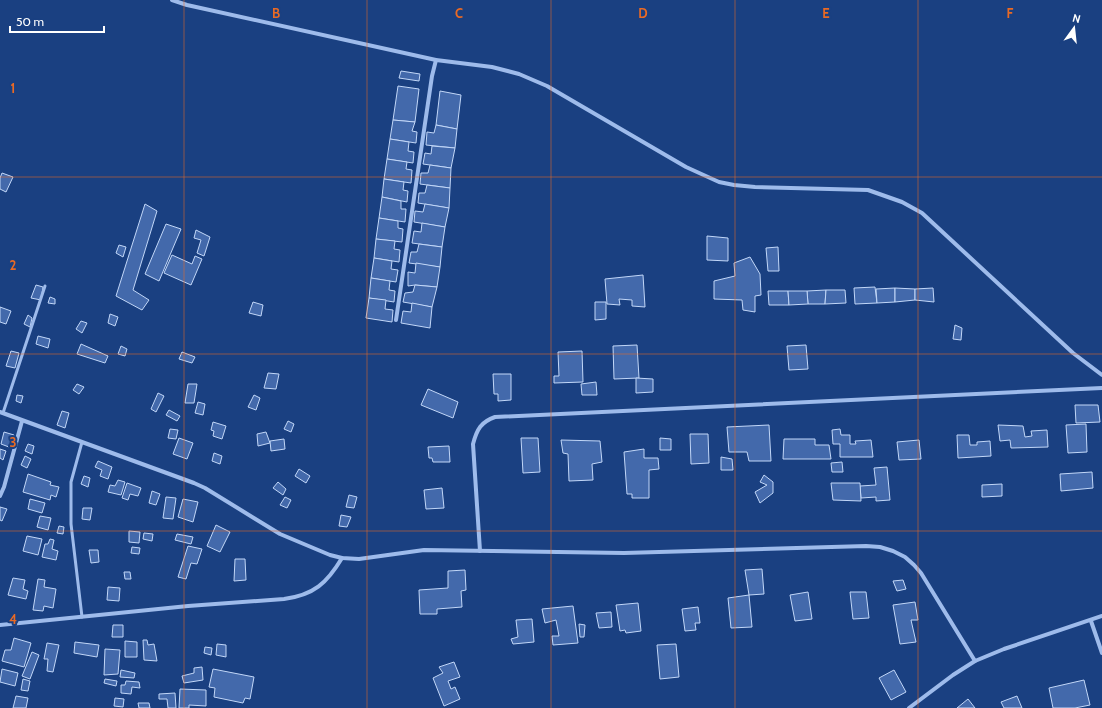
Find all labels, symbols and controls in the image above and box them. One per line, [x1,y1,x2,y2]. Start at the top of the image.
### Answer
text: B [272,5,280,21]
text: C [455,5,463,21]
text: D [638,5,648,21]
text: E [822,5,830,21]
text: F [1007,5,1014,21]
scale bar [10,8,104,34]
north arrow [1054,8,1094,48]
text: N [1071,11,1082,26]
text: 50 m [16,14,44,29]
text: 1 [11,80,15,96]
text: 2 [10,257,17,273]
text: 3 [9,434,17,450]
text: 4 [9,611,17,627]

